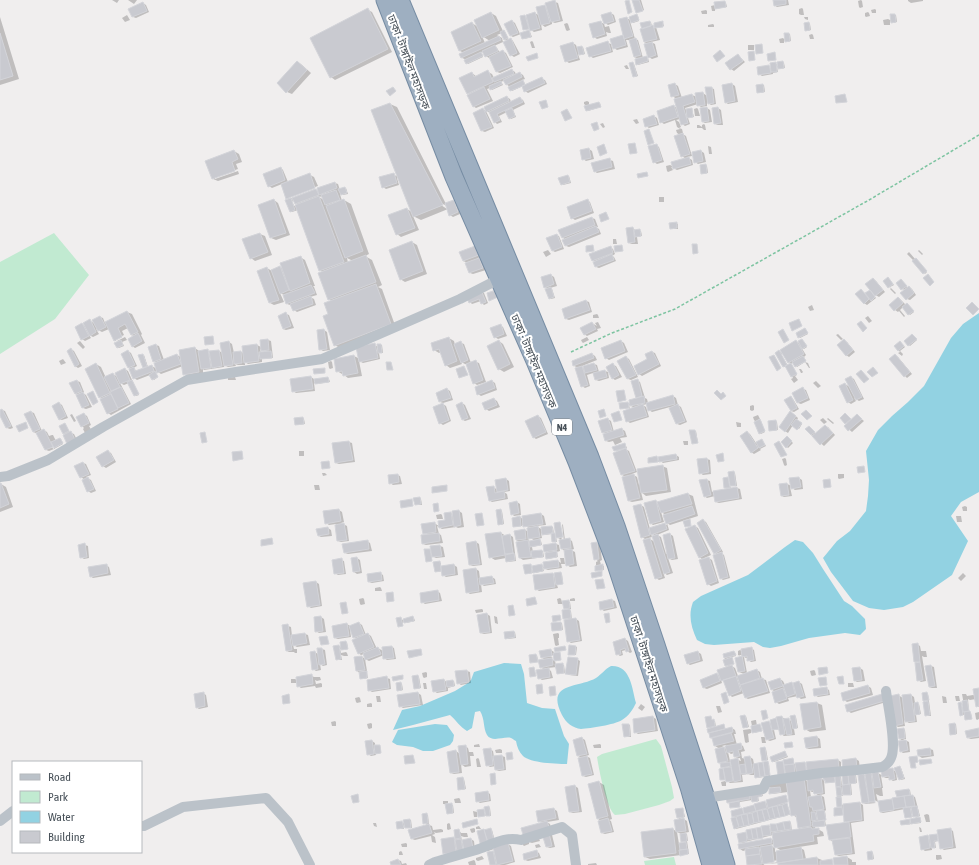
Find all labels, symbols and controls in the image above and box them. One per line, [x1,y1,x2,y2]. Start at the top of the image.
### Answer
street label: ঢাকা - টাঙ্গাইল মহাসড়ক [385,12,433,111]
street label: ঢাকা - টাঙ্গাইল মহাসড়ক [508,311,559,410]
road number: N4 [552,419,572,435]
street label: ঢাকা - টাঙ্গাইল মহাসড়ক [627,613,670,714]
legend [12,761,142,853]
text: Road [48,770,71,784]
text: Park [48,790,69,804]
text: Water [48,810,75,824]
text: Building [48,830,86,844]

